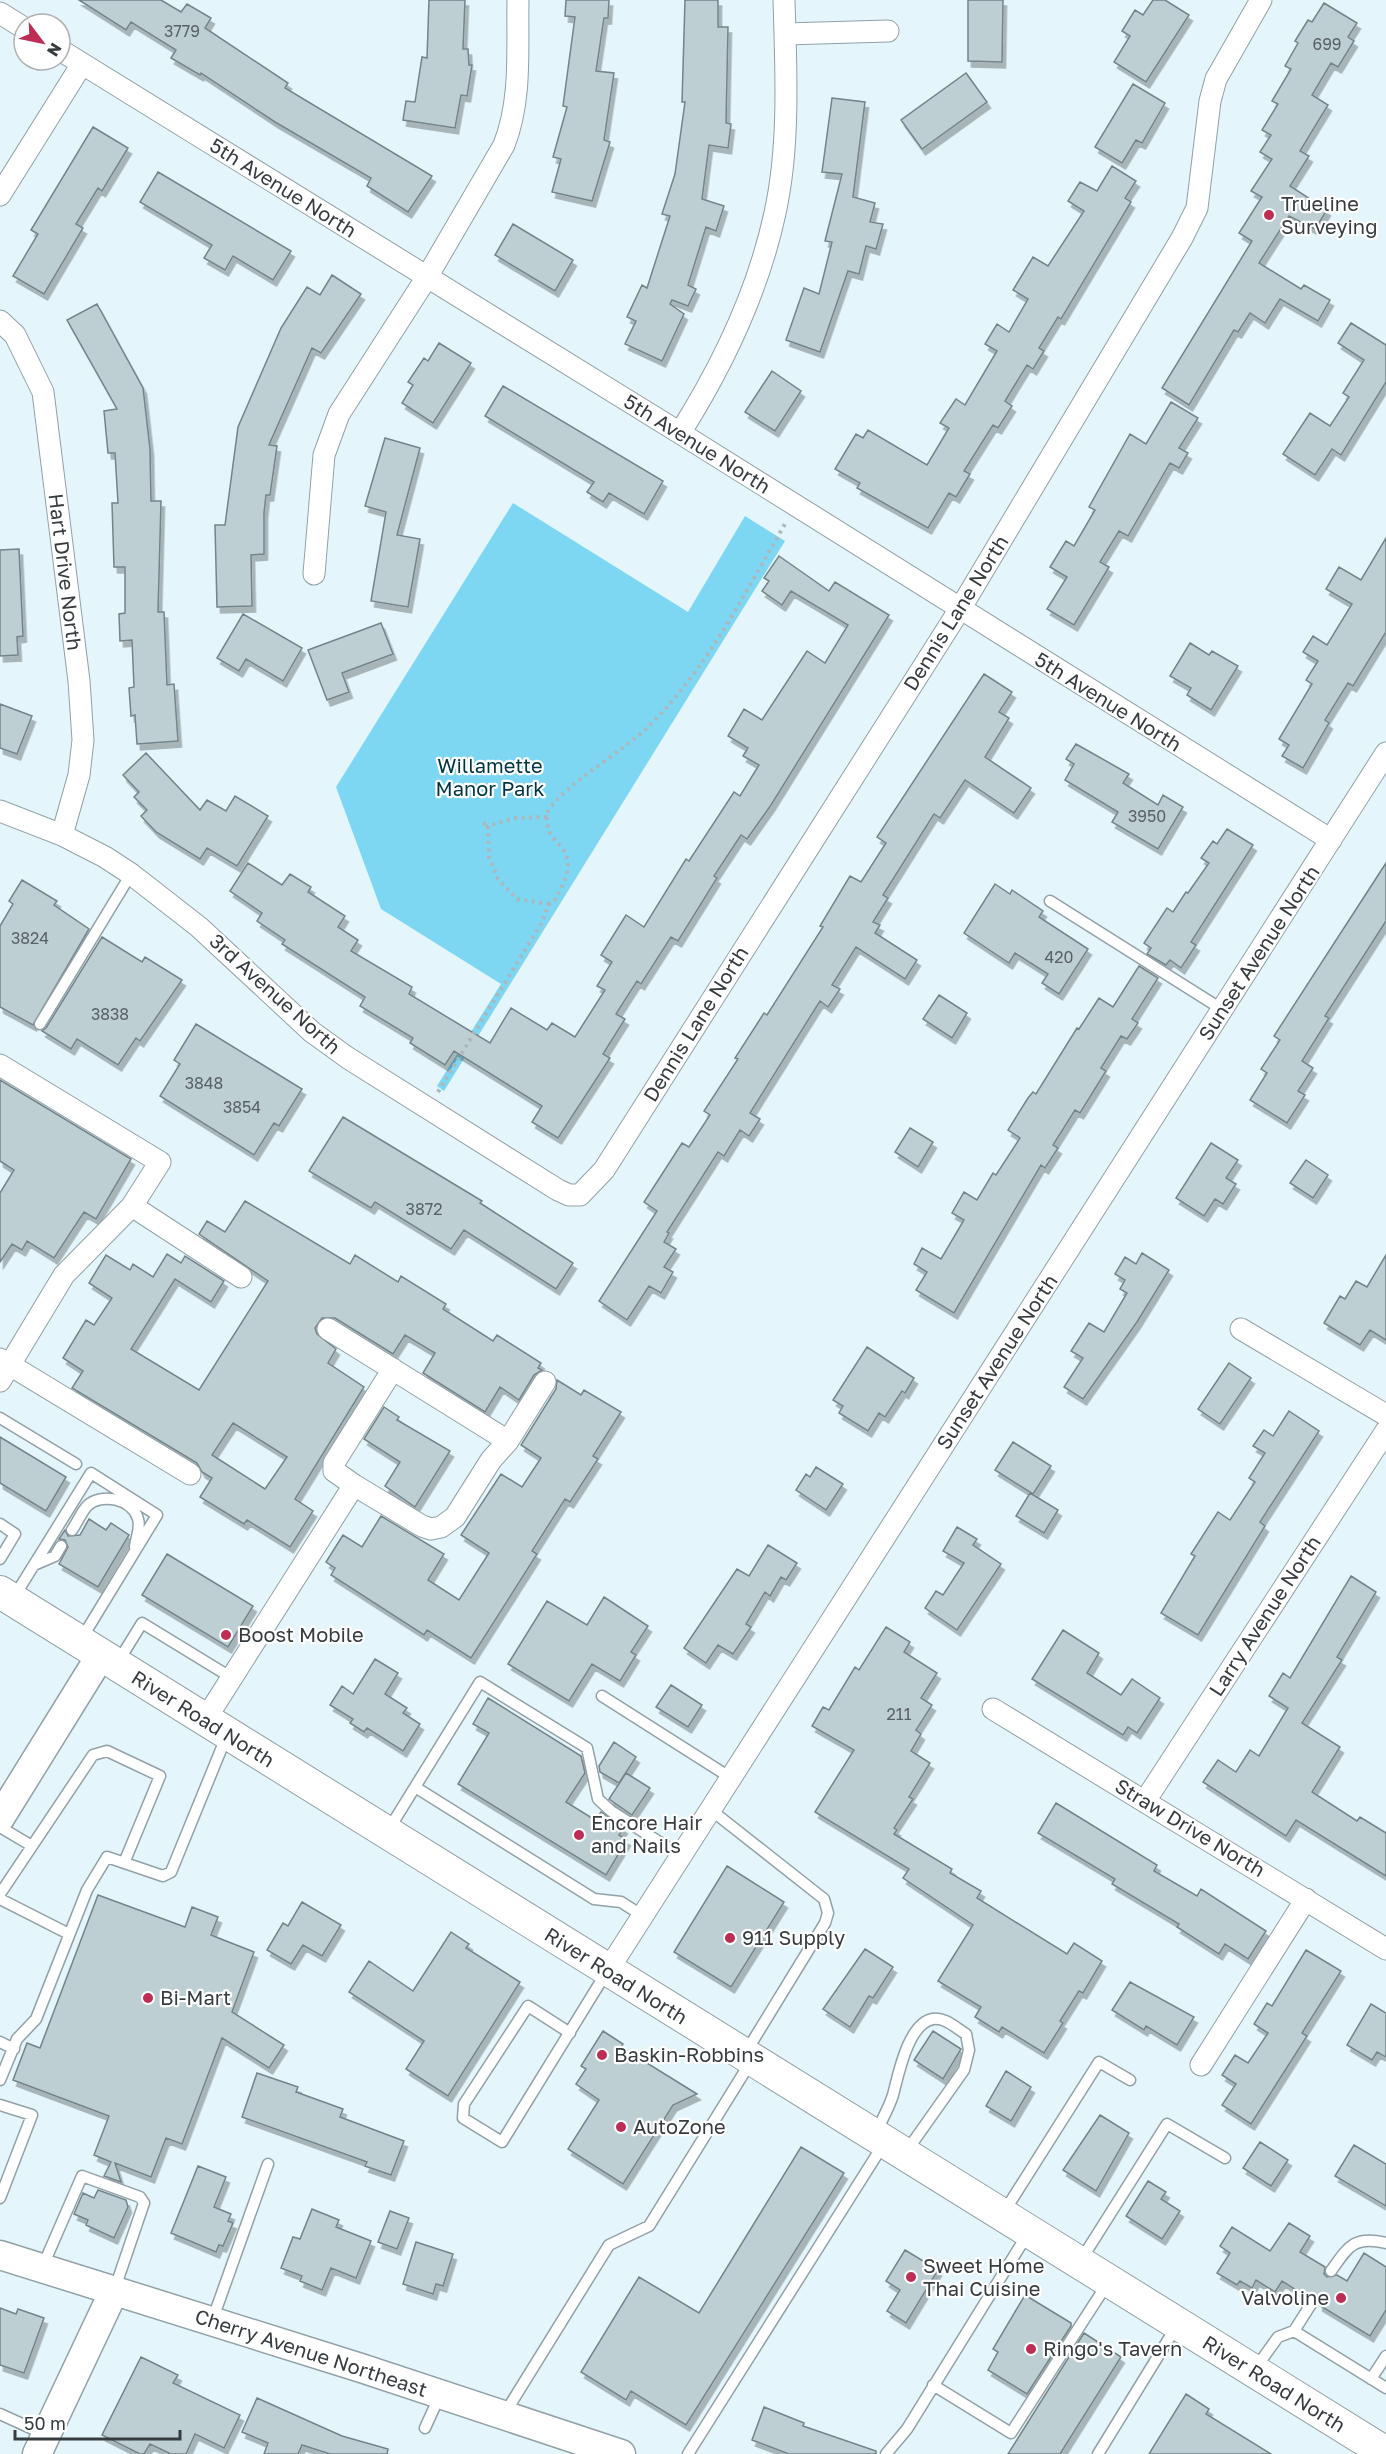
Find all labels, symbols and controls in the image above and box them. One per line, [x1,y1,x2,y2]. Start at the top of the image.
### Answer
north arrow [12,12,72,72]
house number: 3779 [164,21,200,41]
house number: 699 [1312,34,1342,54]
text: N [43,39,66,60]
street label: 5th Avenue North [206,132,361,242]
place label: Trueline Surveying [1281,191,1377,238]
marker: Trueline Surveying [1262,208,1276,222]
street label: 5th Avenue North [620,388,775,498]
street label: Hart Drive North [44,492,88,652]
street label: Dennis Lane North [898,530,1013,695]
street label: 5th Avenue North [1031,646,1186,756]
park label: Willamette Manor Park [436,753,544,800]
house number: 3950 [1128,806,1166,826]
street label: Sunset Avenue North [1193,860,1324,1044]
house number: 3824 [11,928,49,948]
street label: 3rd Avenue North [205,928,346,1058]
street label: Dennis Lane North [638,941,753,1106]
house number: 420 [1045,947,1073,967]
house number: 3838 [91,1004,129,1024]
house number: 3848 [185,1073,223,1093]
house number: 3854 [223,1097,261,1117]
house number: 3872 [406,1199,442,1219]
street label: Sunset Avenue North [931,1269,1062,1453]
street label: Larry Avenue North [1203,1531,1325,1700]
place label: Boost Mobile [238,1622,364,1646]
marker: Boost Mobile [219,1628,233,1642]
street label: River Road North [128,1665,279,1772]
house number: 211 [887,1704,912,1724]
street label: Straw Drive North [1111,1773,1270,1881]
place label: Encore Hair and Nails [591,1810,702,1857]
marker: Encore Hair and Nails [572,1828,586,1842]
street label: River Road North [541,1922,692,2029]
place label: 911 Supply [742,1925,845,1949]
marker: 911 Supply [723,1931,737,1945]
place label: Bi-Mart [160,1985,231,2009]
marker: Bi-Mart [141,1991,155,2005]
place label: Baskin-Robbins [614,2042,764,2066]
marker: Baskin-Robbins [595,2048,609,2062]
place label: AutoZone [633,2114,726,2138]
marker: AutoZone [614,2120,628,2134]
place label: Sweet Home Thai Cuisine [923,2253,1044,2300]
marker: Sweet Home Thai Cuisine [904,2270,918,2284]
place label: Valvoline [1241,2285,1329,2309]
marker: Valvoline [1334,2291,1348,2305]
street label: Cherry Avenue Northeast [192,2303,430,2401]
street label: River Road North [1199,2330,1350,2437]
place label: Ringo's Tavern [1043,2336,1182,2360]
marker: Ringo's Tavern [1024,2342,1038,2356]
scale bar [15,2403,180,2441]
text: 50 m [24,2412,66,2434]

